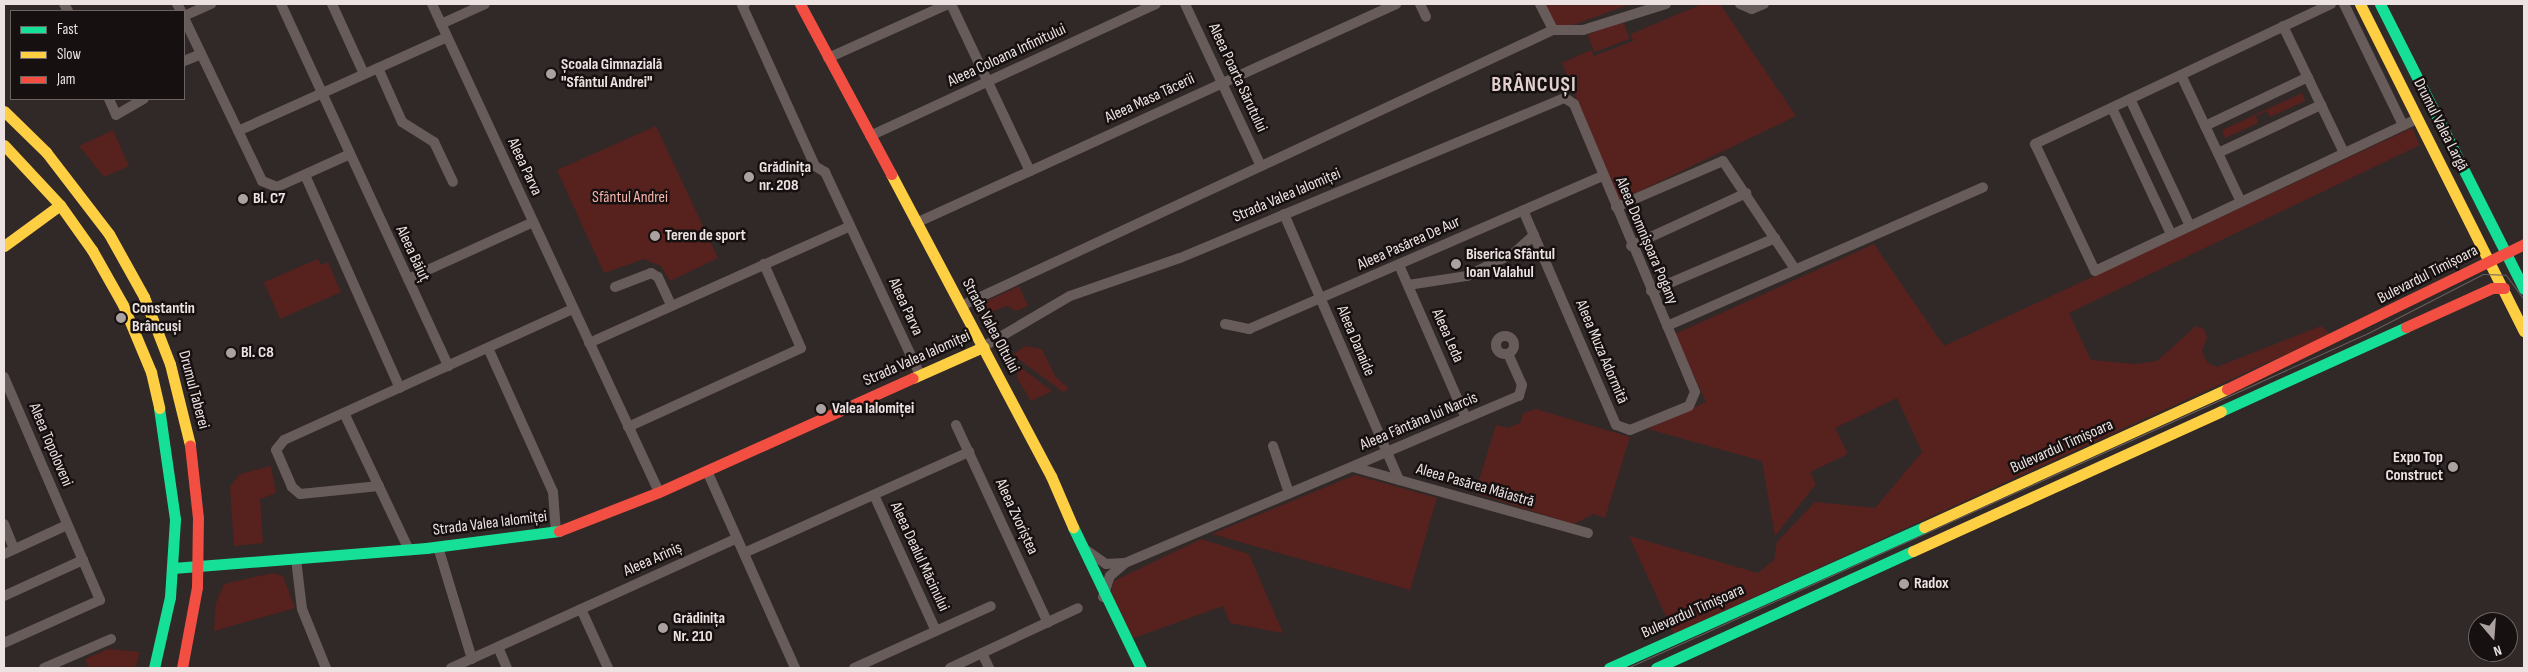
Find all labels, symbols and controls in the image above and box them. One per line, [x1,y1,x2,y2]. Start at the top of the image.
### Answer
legend [10,10,185,100]
text: Fast [57,20,78,39]
street label: Aleea Coloana Infinitului [945,20,1069,92]
street label: Aleea Poarta Sărutului [1203,21,1271,135]
text: Slow [57,45,81,64]
place label: Școala Gimnazială "Sfântul Andrei" [561,55,662,93]
marker: Școala Gimnazială "Sfântul Andrei" [545,68,557,80]
text: Jam [57,70,75,89]
street label: Aleea Masa Tăcerii [1102,70,1198,128]
district label: BRÂNCUȘI [1490,72,1578,98]
street label: Drumul Valea Largă [2408,76,2472,174]
street label: Aleea Parva [502,135,546,199]
place label: Grădinița nr. 208 [759,158,811,196]
street label: Strada Valea Ialomiței [1230,165,1344,227]
marker: Grădinița nr. 208 [743,171,755,183]
street label: Aleea Domnișoara Pogany [1611,174,1681,308]
park label: Sfântul Andrei [592,188,668,208]
place label: Bl. C7 [253,189,285,209]
marker: Bl. C7 [237,193,249,205]
street label: Aleea Pasărea De Aur [1355,213,1463,275]
street label: Aleea Băiuț [391,223,433,285]
place label: Teren de sport [665,226,746,246]
marker: Teren de sport [649,230,661,242]
street label: Bulevardul Timișoara [2375,241,2481,309]
place label: Biserica Sfântul Ioan Valahul [1466,245,1555,283]
marker: Biserica Sfântul Ioan Valahul [1450,258,1462,270]
street label: Aleea Parva [883,275,927,339]
street label: Strada Valea Oltului [957,276,1023,376]
street label: Aleea Muza Adormită [1570,297,1632,407]
place label: Constantin Brâncuși [132,299,195,337]
street label: Aleea Danaide [1332,303,1378,379]
street label: Aleea Leda [1427,306,1467,366]
marker: Constantin Brâncuși [114,311,128,325]
street label: Strada Valea Ialomiței [861,327,973,391]
place label: Bl. C8 [241,343,274,363]
marker: Bl. C8 [225,347,237,359]
street label: Drumul Taberei [173,349,213,431]
street label: Aleea Fântâna lui Narcis [1357,389,1481,455]
place label: Valea Ialomiței [832,399,914,419]
street label: Aleea Topoloveni [24,400,76,490]
marker: Valea Ialomiței [814,402,828,416]
street label: Bulevardul Timișoara [2008,416,2116,478]
place label: Expo Top Construct [2385,448,2443,486]
street label: Aleea Pasărea Măiastră [1414,460,1536,512]
marker: Expo Top Construct [2447,461,2459,473]
street label: Aleea Zvoriștea [990,476,1042,558]
street label: Aleea Dealul Măcinului [885,499,953,615]
street label: Strada Valea Ialomiței [432,507,548,541]
street label: Aleea Ariniș [621,539,685,581]
place label: Radox [1914,574,1949,594]
marker: Radox [1898,578,1910,590]
street label: Bulevardul Timișoara [1639,581,1747,643]
place label: Grădinița Nr. 210 [673,609,725,647]
north arrow [2468,612,2518,662]
marker: Grădinița Nr. 210 [657,622,669,634]
text: N [2491,642,2504,660]

